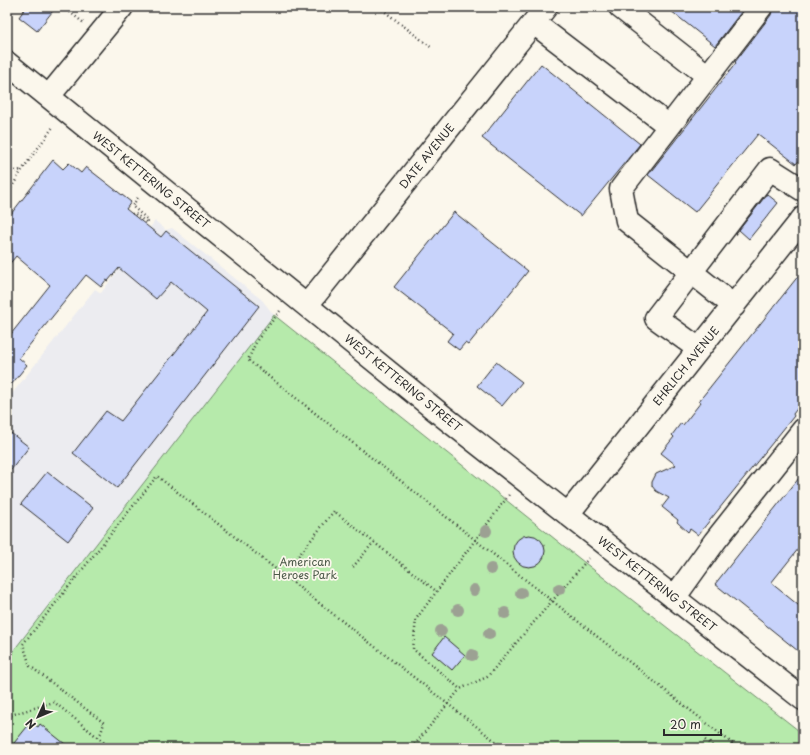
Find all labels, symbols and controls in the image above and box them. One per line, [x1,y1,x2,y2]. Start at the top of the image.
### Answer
street label: DATE AVENUE [395,119,458,192]
street label: WEST KETTERING STREET [89,127,214,233]
street label: EHRLICH AVENUE [648,322,723,409]
street label: WEST KETTERING STREET [341,330,466,436]
street label: WEST KETTERING STREET [594,532,721,636]
park label: American Heroes Park [273,553,337,583]
north arrow [18,697,58,737]
scale bar [664,711,721,737]
text: N [21,715,40,733]
text: 20 m [670,715,701,733]

